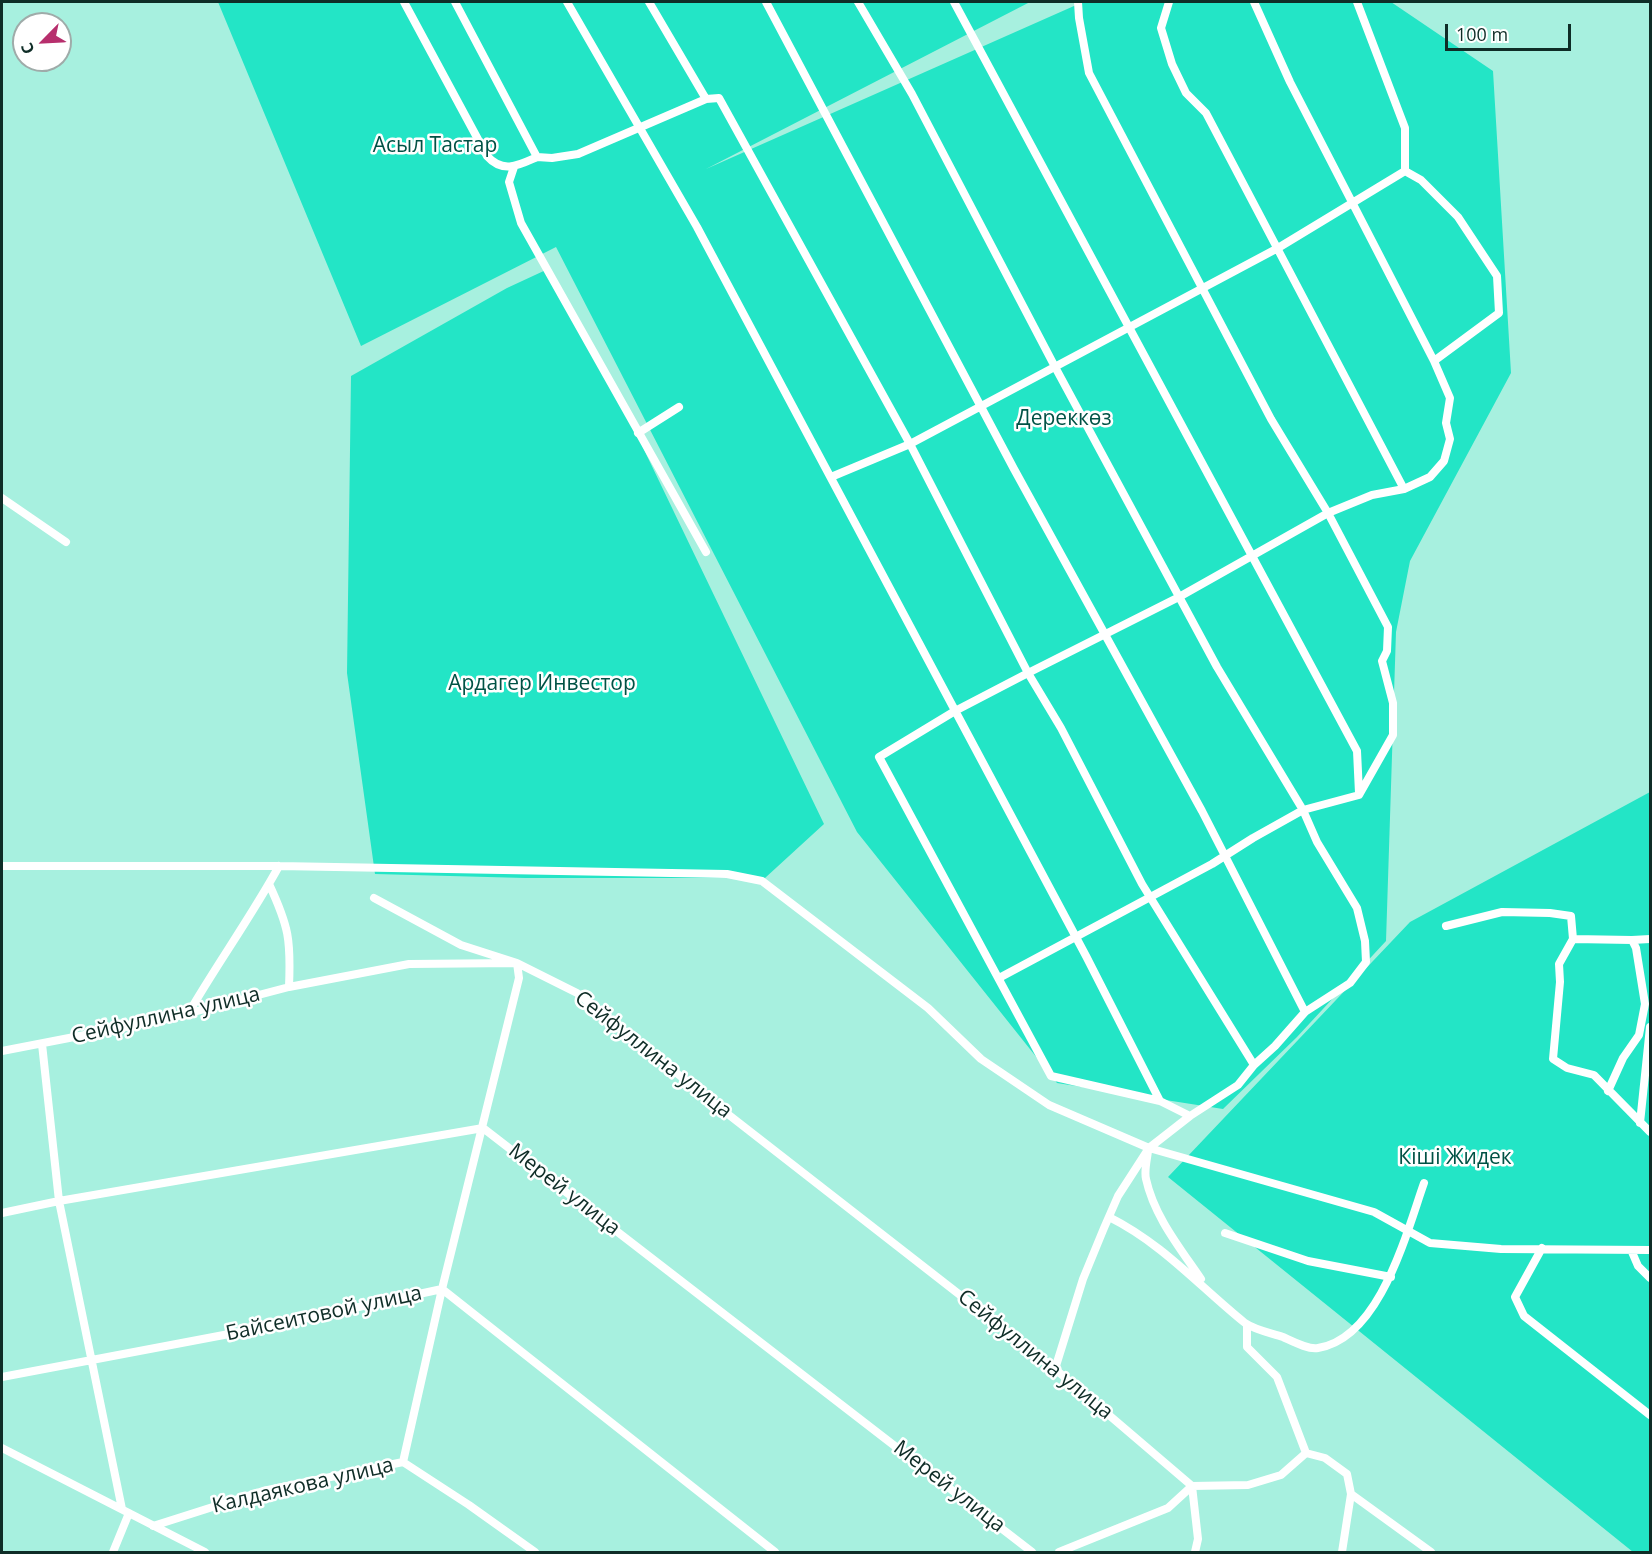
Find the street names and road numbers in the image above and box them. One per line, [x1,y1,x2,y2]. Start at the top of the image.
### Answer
street label: Сейфуллина улица [69,982,263,1050]
street label: Сейфуллина улица [569,986,737,1124]
street label: Мерей улица [503,1139,625,1241]
street label: Байсеитовой улица [224,1281,424,1347]
street label: Сейфуллина улица [952,1285,1118,1425]
street label: Мерей улица [888,1436,1010,1538]
street label: Калдаякова улица [210,1453,396,1519]

